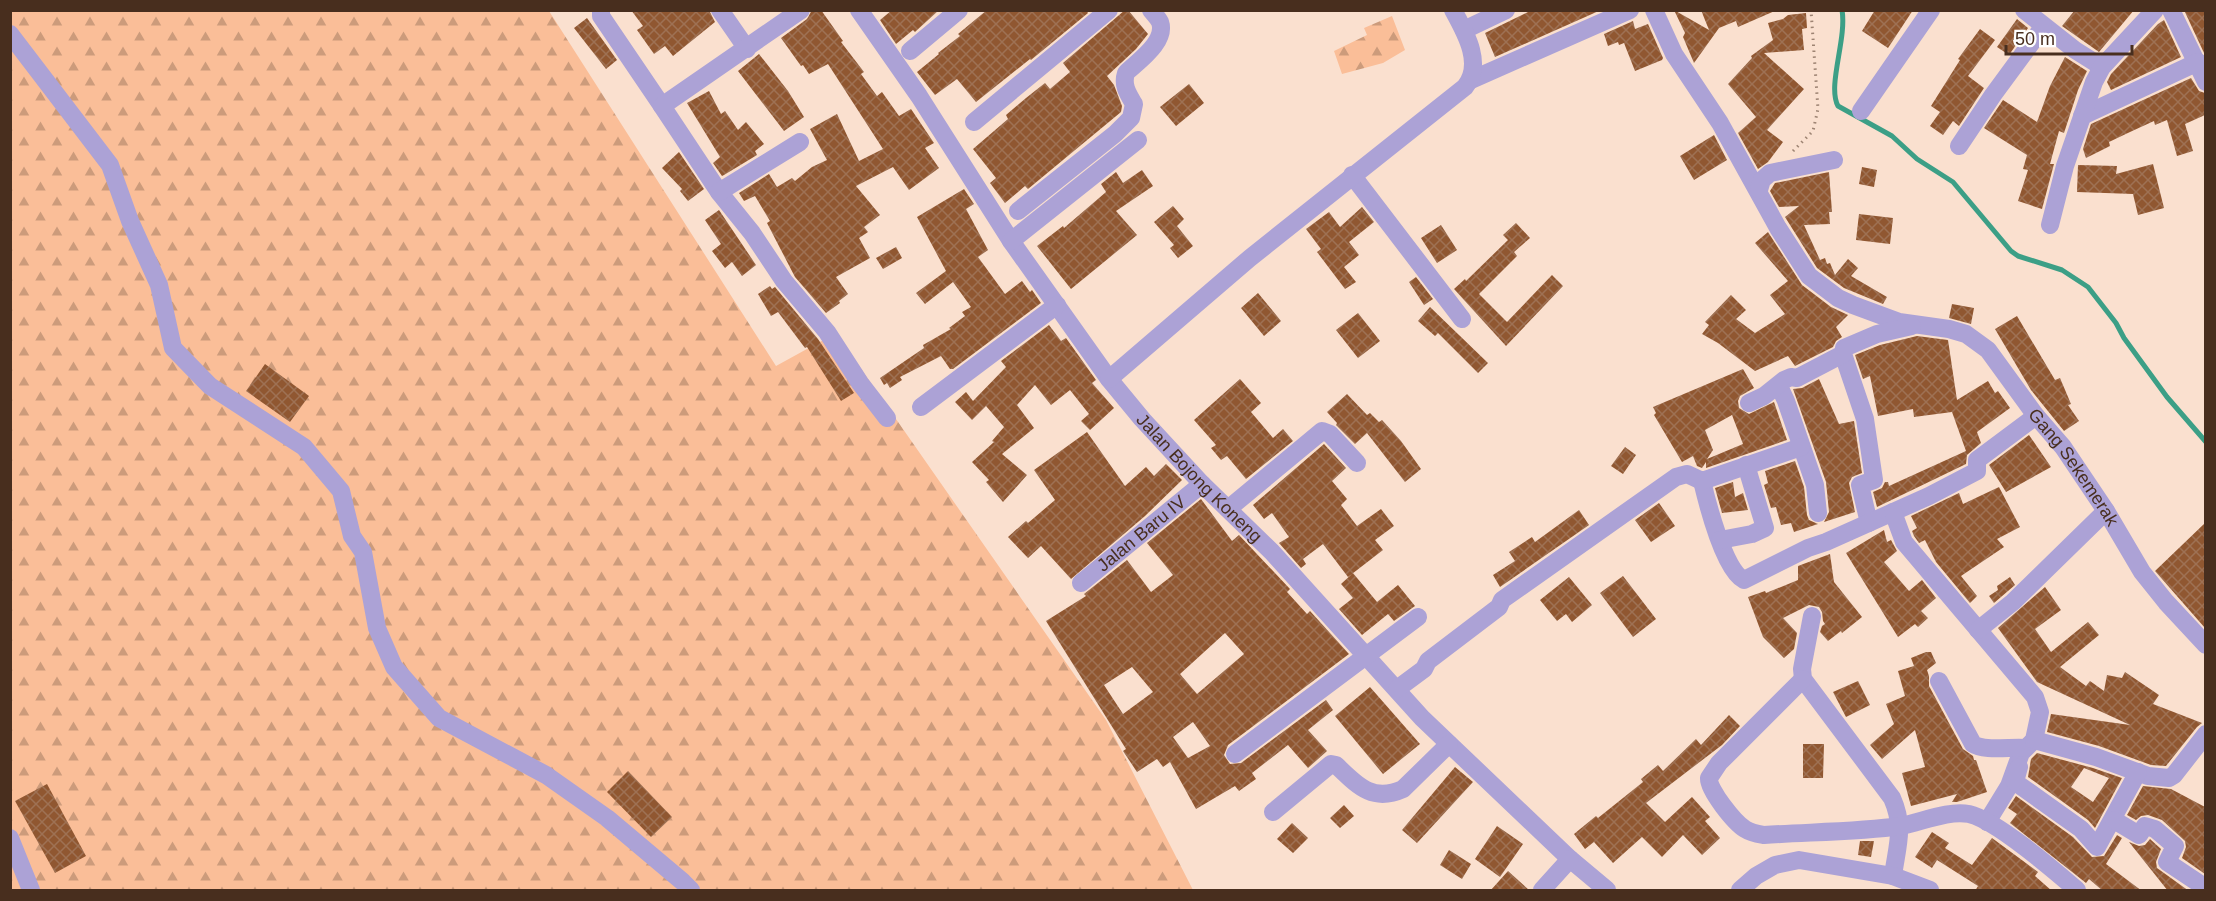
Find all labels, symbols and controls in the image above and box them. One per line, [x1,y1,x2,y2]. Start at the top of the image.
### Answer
scale bar [2006,18,2132,56]
text: 50 m [2015,29,2055,49]
street label: Gang Sekemerak [2024,405,2123,530]
street label: Jalan Bojong Koneng [1132,410,1266,547]
street label: Jalan Baru IV [1093,492,1190,576]

